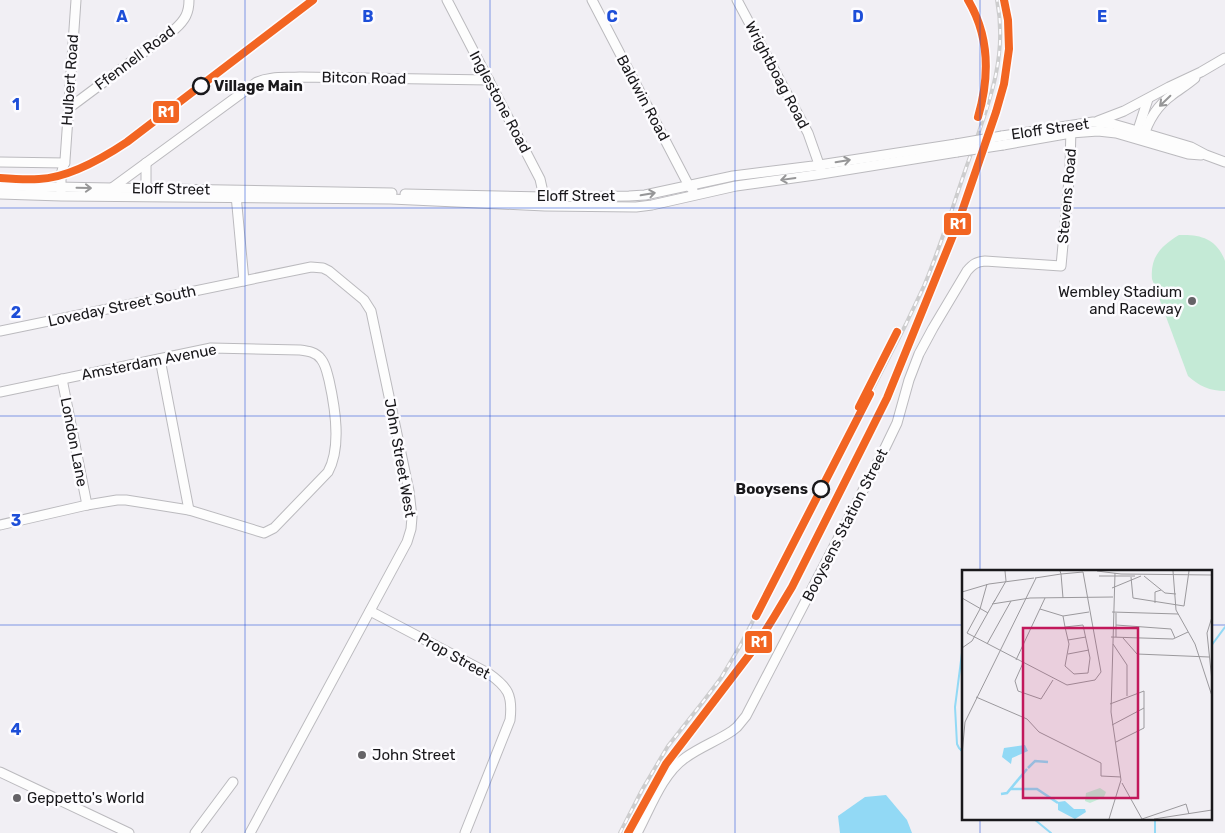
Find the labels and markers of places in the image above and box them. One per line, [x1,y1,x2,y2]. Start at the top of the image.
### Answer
marker: Village Main [192,77,210,95]
place label: Village Main [214,77,303,95]
place label: Wembley Stadium and Raceway [1058,283,1182,318]
marker: Wembley Stadium and Raceway [1186,295,1198,307]
place label: Booysens [736,480,808,498]
marker: Booysens [812,480,830,498]
place label: John Street [372,746,456,764]
marker: John Street [356,749,368,761]
place label: Geppetto's World [27,789,144,807]
marker: Geppetto's World [11,792,23,804]

